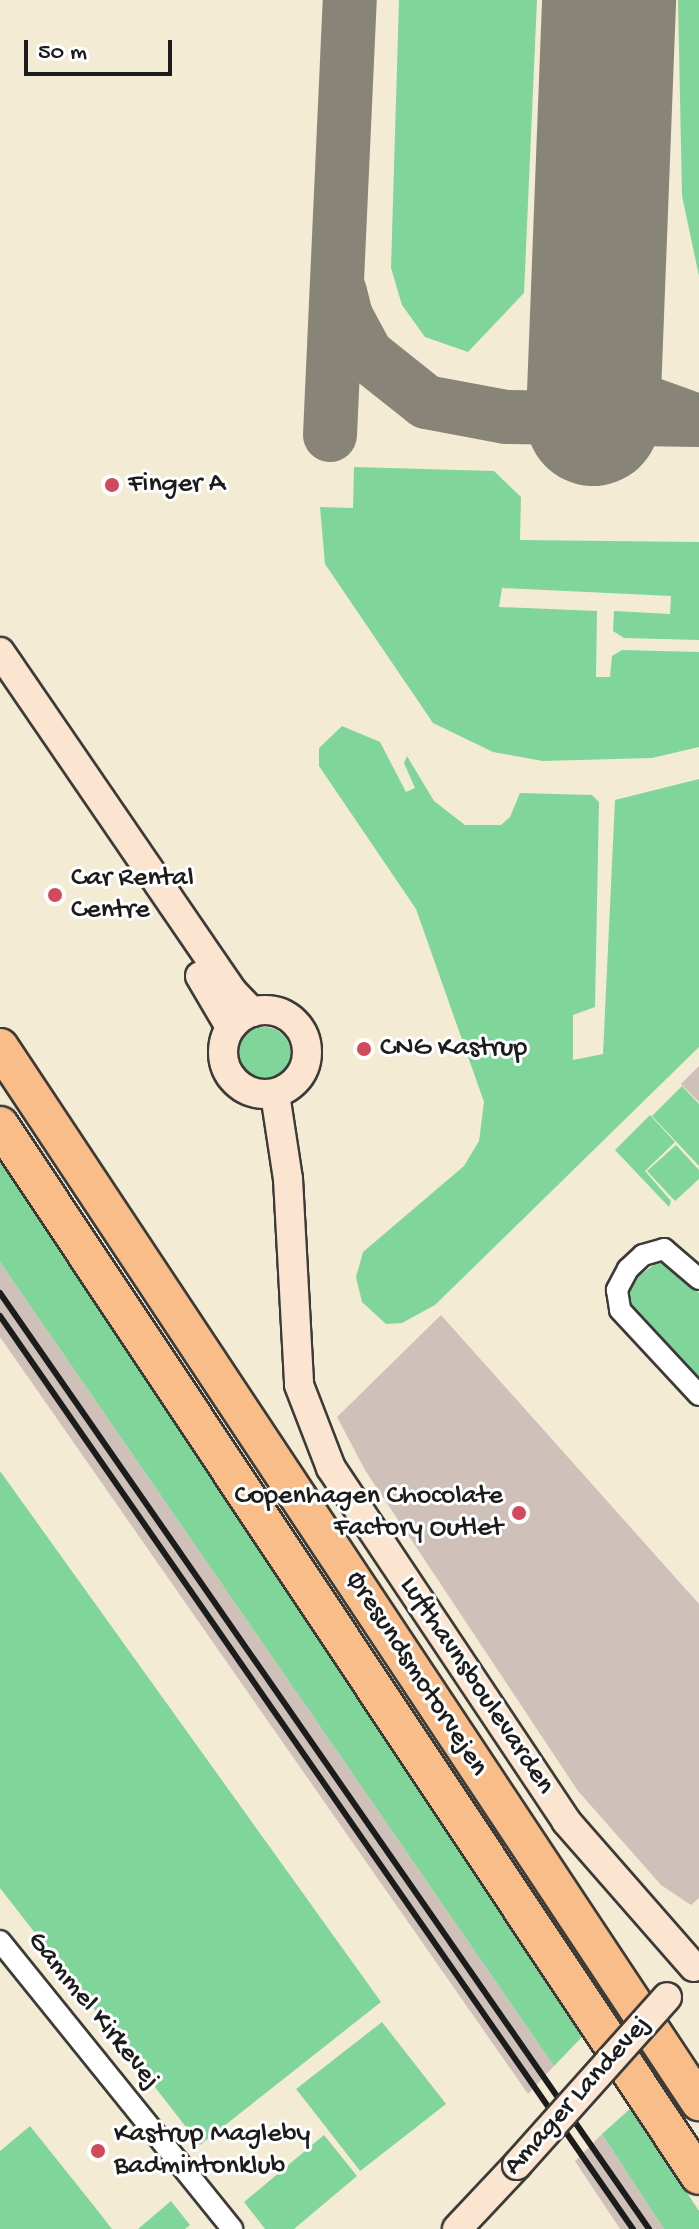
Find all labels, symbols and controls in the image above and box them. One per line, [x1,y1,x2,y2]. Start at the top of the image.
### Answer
scale bar [28,24,176,74]
text: 50 m [38,39,87,68]
place label: Finger A [128,468,225,502]
marker: Finger A [103,476,121,494]
place label: Car Rental Centre [71,862,194,928]
marker: Car Rental Centre [46,886,64,904]
place label: CNG Kastrup [380,1032,527,1066]
marker: CNG Kastrup [355,1040,373,1058]
place label: Copenhagen Chocolate Factory Outlet [234,1480,503,1546]
marker: Copenhagen Chocolate Factory Outlet [510,1504,528,1522]
street label: Øresundsmotorvejen [337,1565,495,1783]
street label: Lufthavnsboulevarden [391,1571,561,1801]
street label: Gammel Kirkevej [19,1925,167,2097]
street label: Amager Landevej [497,2009,659,2183]
place label: Kastrup Magleby Badmintonklub [114,2118,310,2184]
marker: Kastrup Magleby Badmintonklub [89,2142,107,2160]

